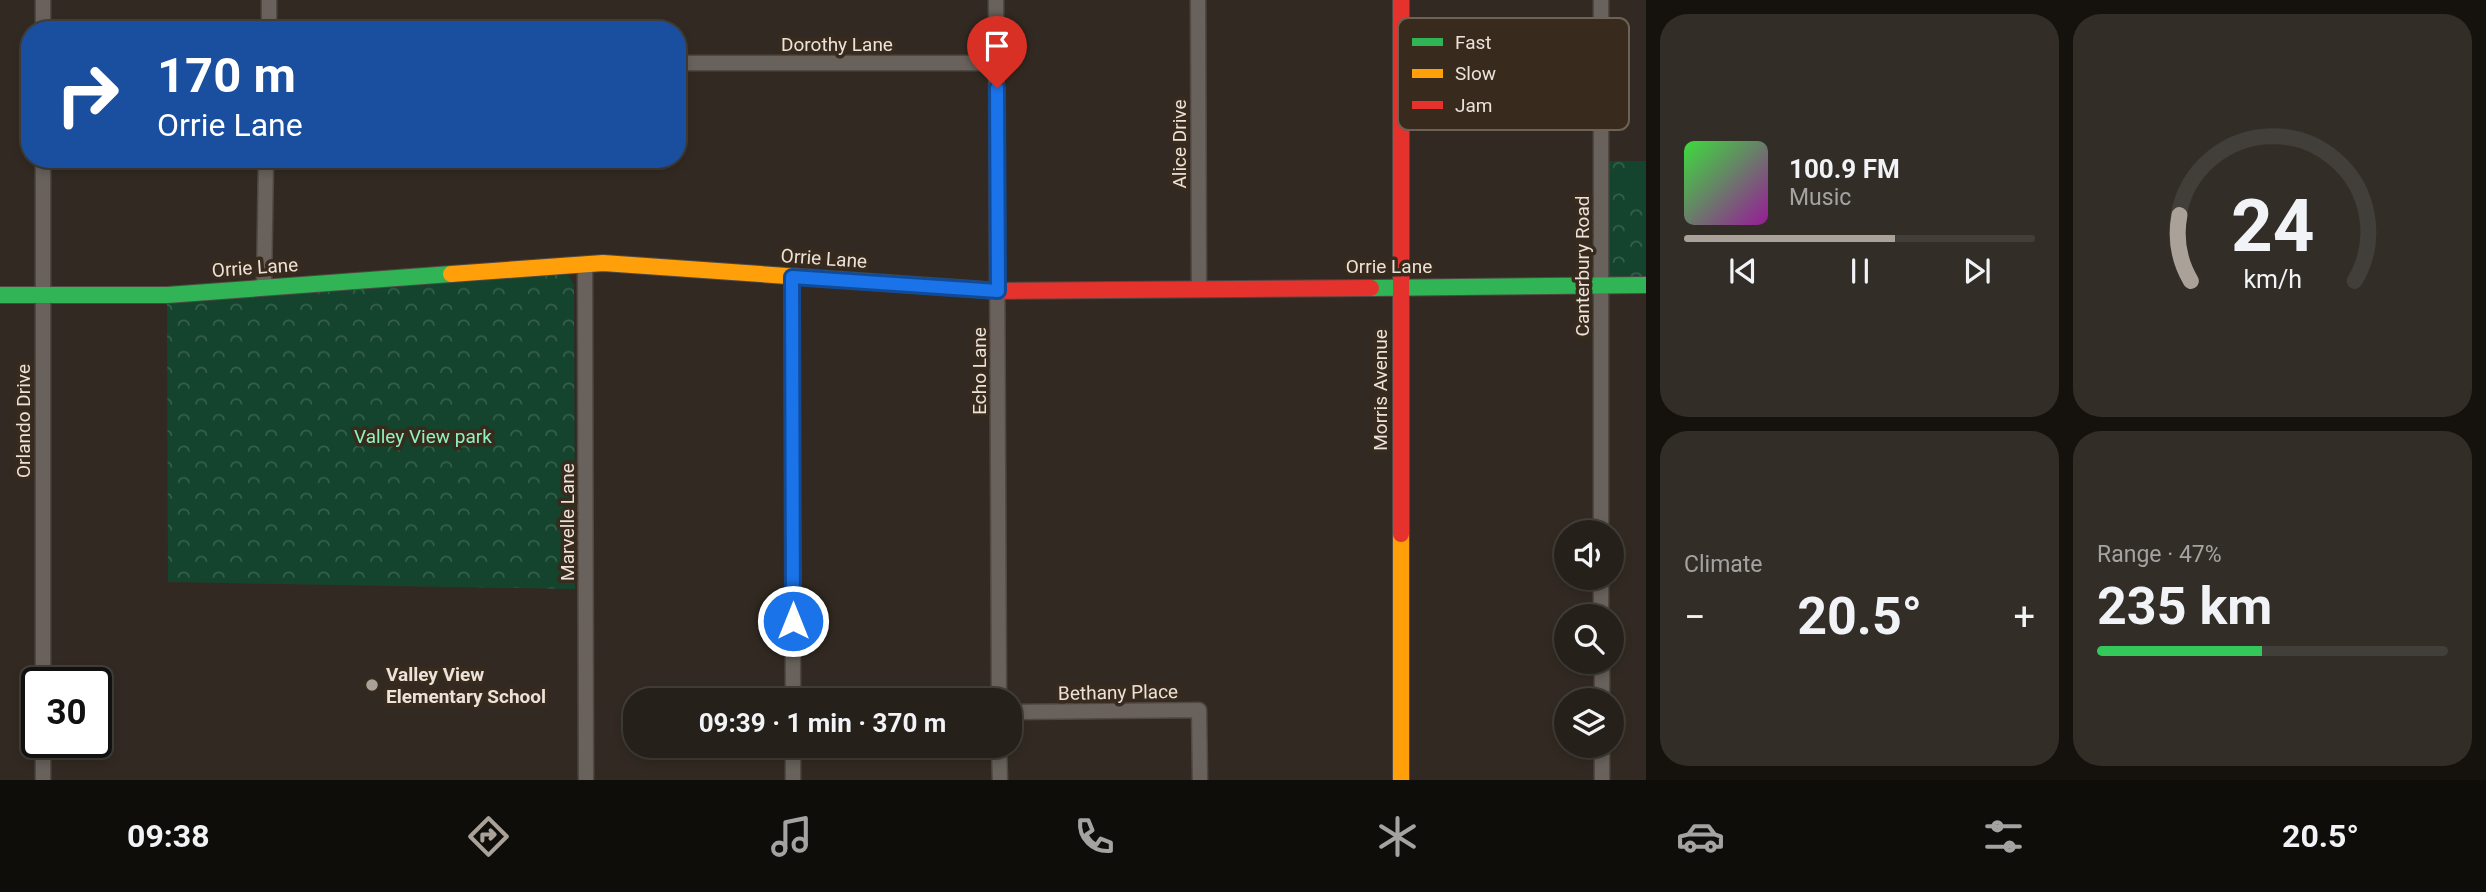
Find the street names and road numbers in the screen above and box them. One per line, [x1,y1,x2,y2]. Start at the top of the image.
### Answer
street label: Dorothy Lane [781,33,893,56]
street label: Alice Drive [1168,99,1191,189]
street label: Canterbury Road [1571,196,1594,336]
street label: Orrie Lane [780,244,868,273]
street label: Orrie Lane [211,253,299,282]
street label: Orrie Lane [1346,255,1432,278]
street label: Echo Lane [968,327,991,415]
street label: Morris Avenue [1369,329,1392,451]
street label: Orlando Drive [12,364,35,478]
street label: Marvelle Lane [556,463,579,581]
street label: Bethany Place [1058,680,1178,705]

